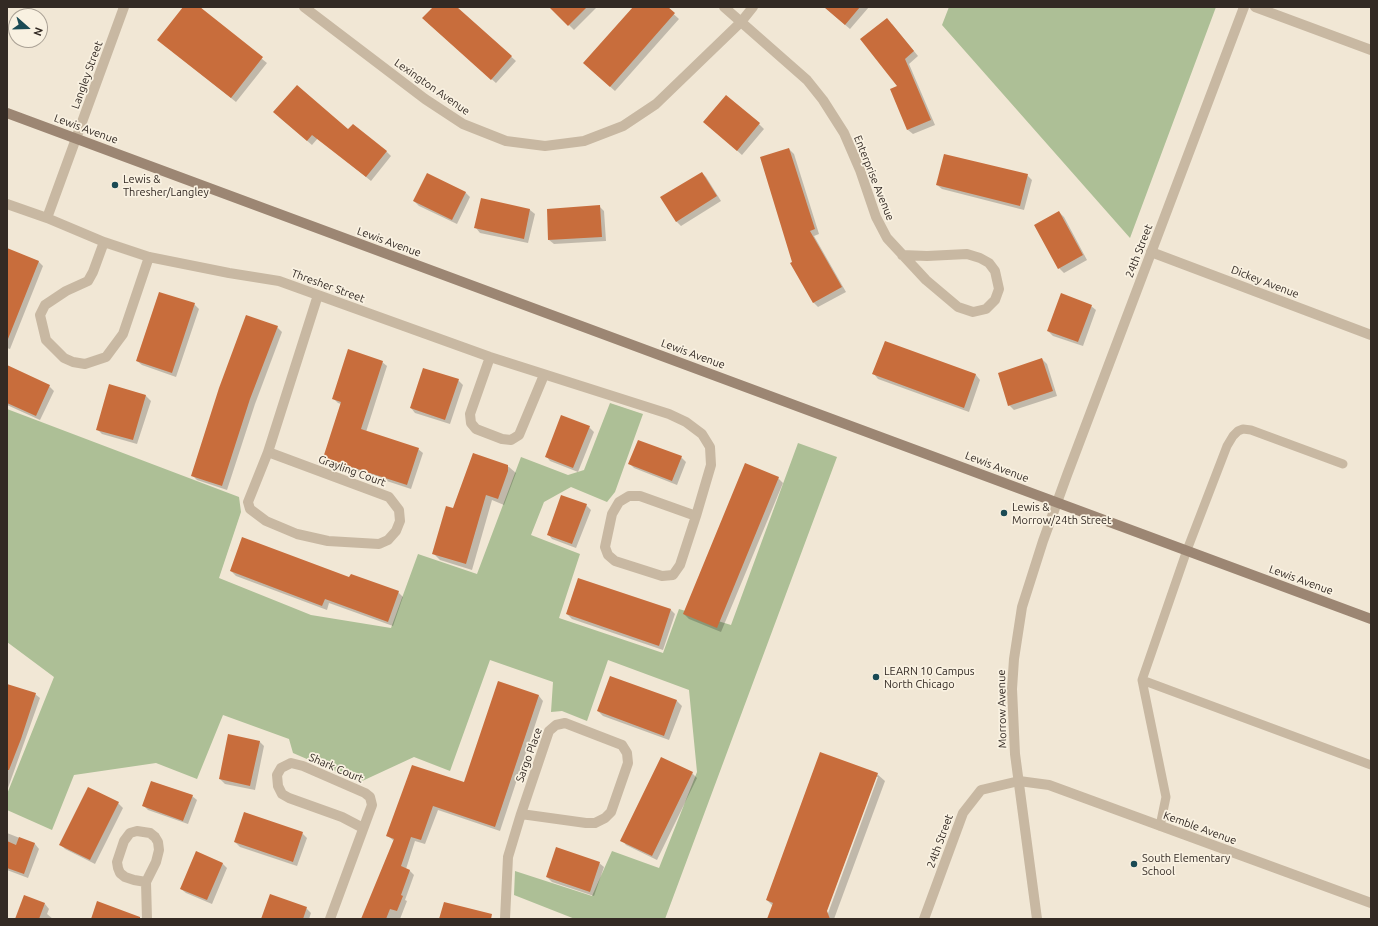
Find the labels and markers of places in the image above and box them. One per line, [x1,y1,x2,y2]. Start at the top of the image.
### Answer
place label: Lewis & Thresher/Langley [123,172,209,198]
marker: Lewis & Thresher/Langley [110,180,120,190]
place label: Lewis & Morrow/24th Street [1012,500,1111,526]
marker: Lewis & Morrow/24th Street [999,508,1009,518]
place label: LEARN 10 Campus North Chicago [884,664,975,690]
marker: LEARN 10 Campus North Chicago [871,672,881,682]
place label: South Elementary School [1142,851,1230,877]
marker: South Elementary School [1129,859,1139,869]

